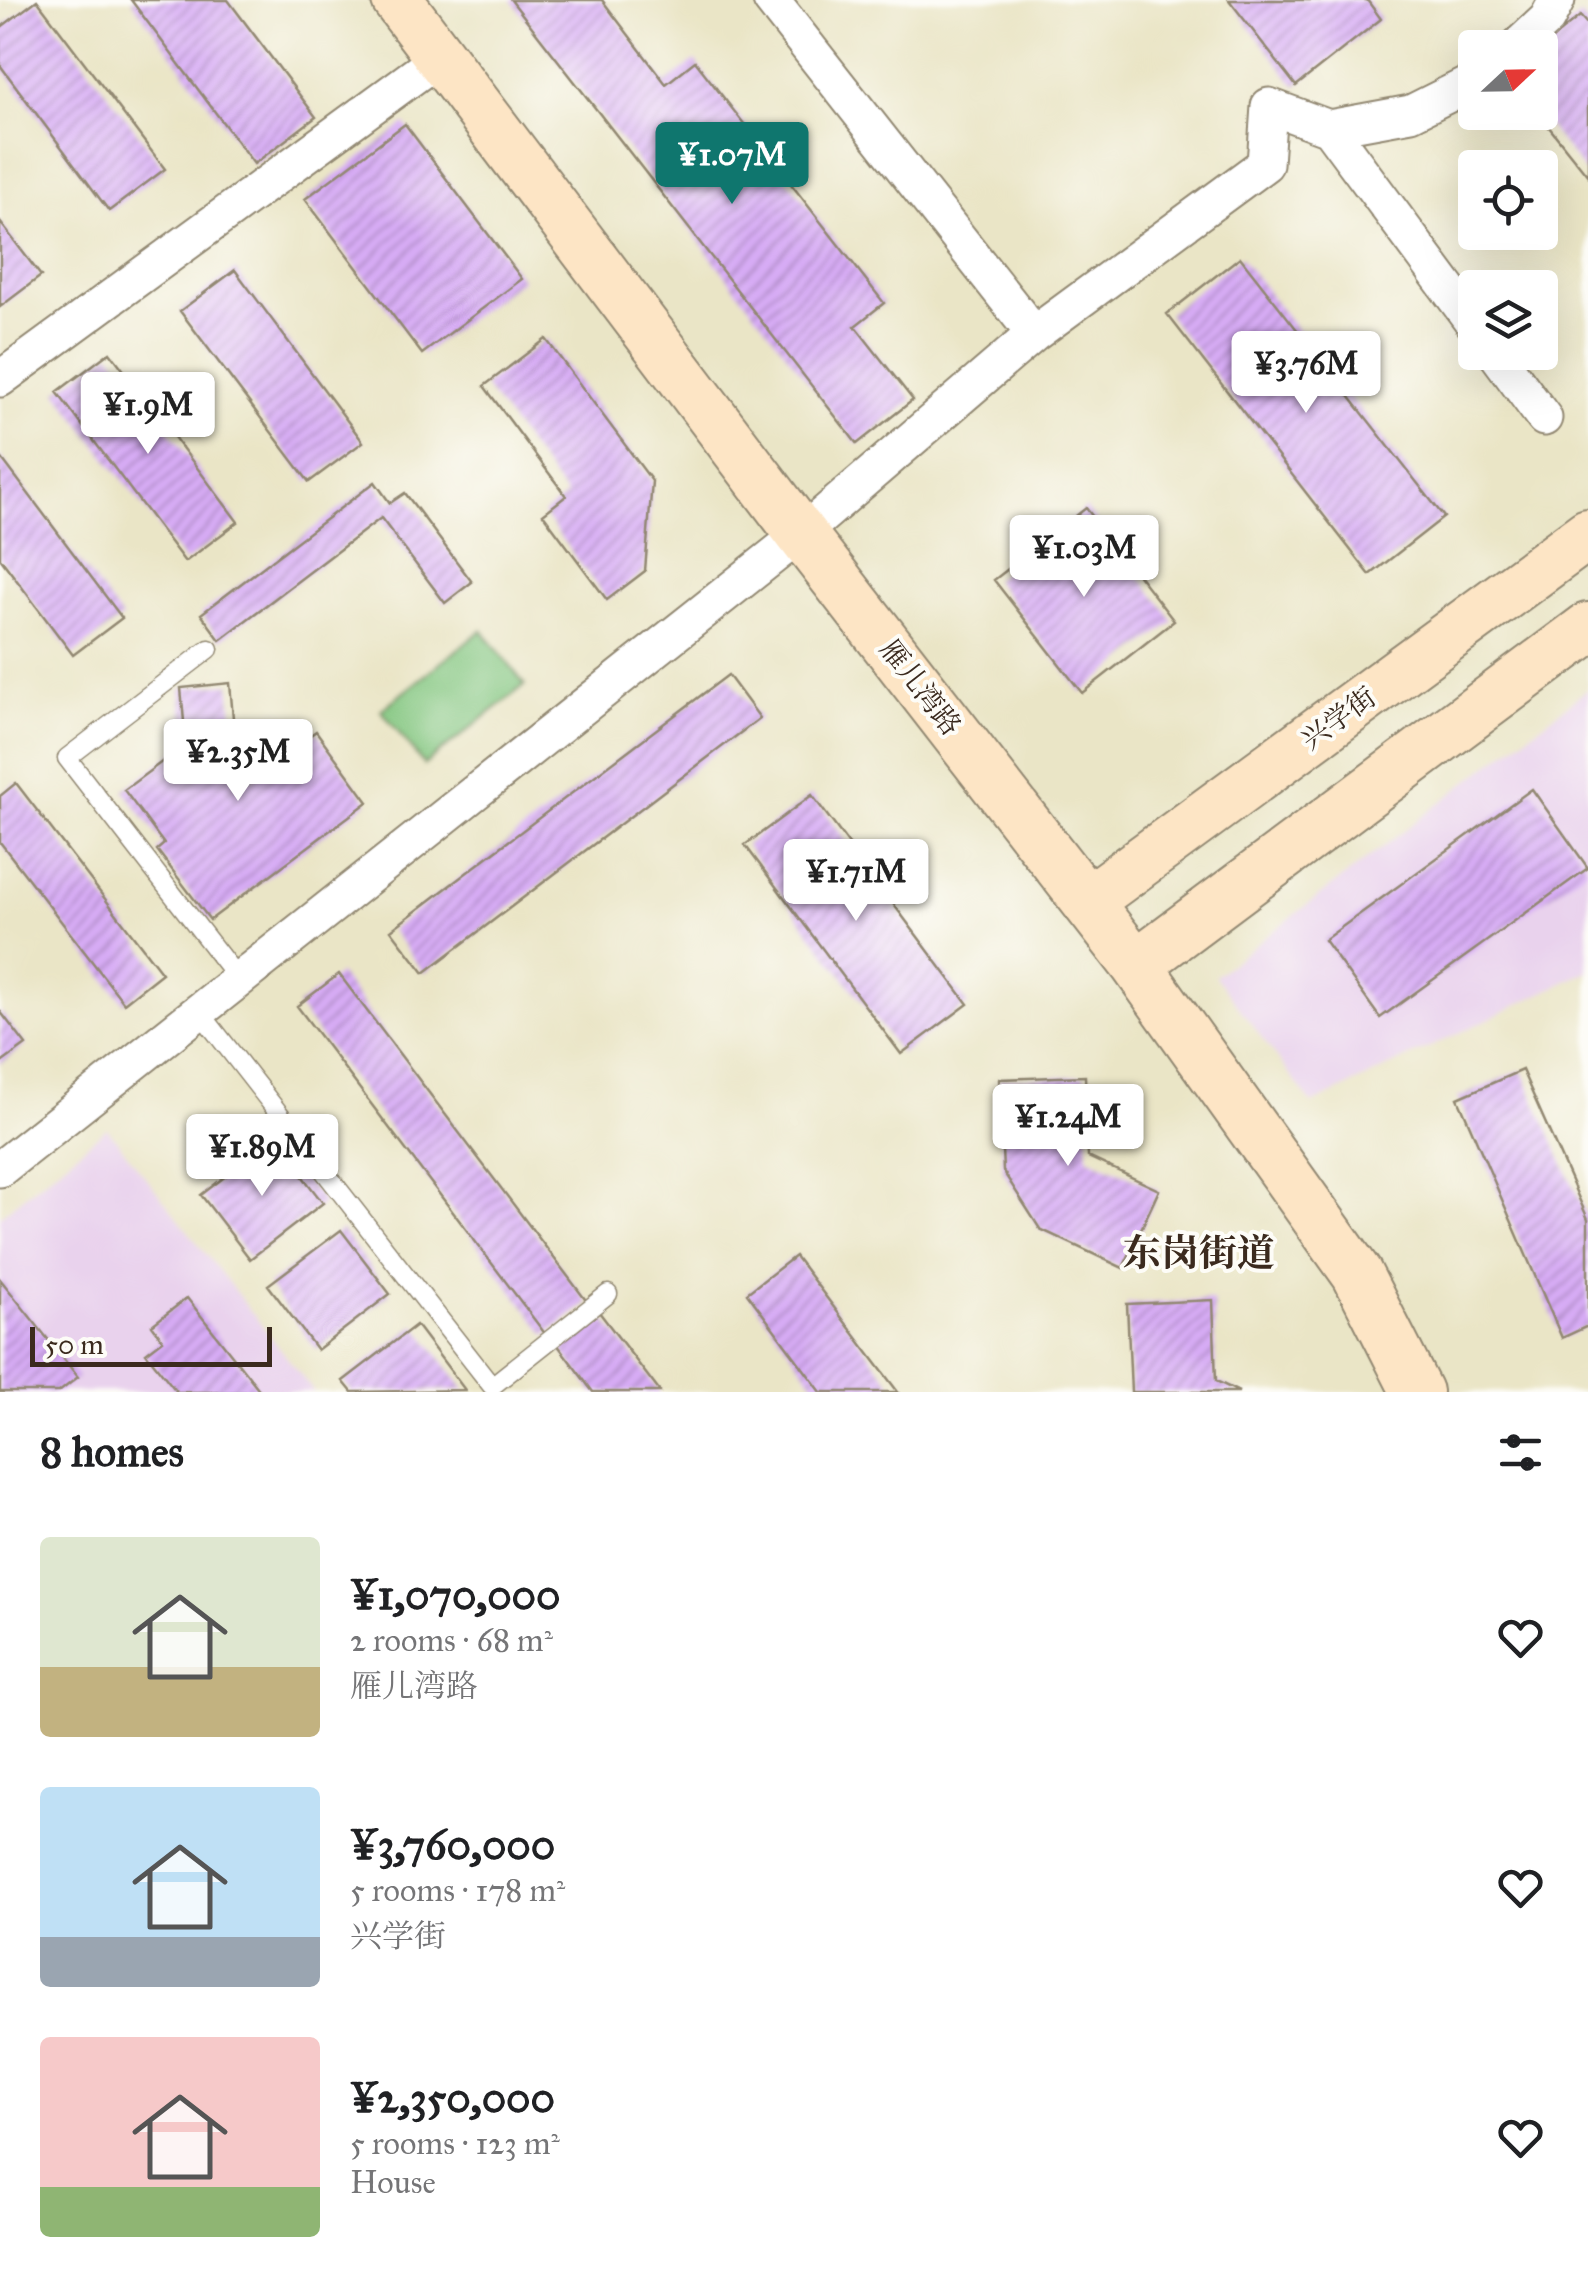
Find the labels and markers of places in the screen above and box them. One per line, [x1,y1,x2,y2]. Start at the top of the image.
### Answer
pin: ¥1.07M [651,122,813,207]
pin: ¥3.76M [1225,331,1387,416]
pin: ¥1.9M [78,372,218,457]
pin: ¥1.03M [1003,515,1165,600]
pin: ¥2.35M [157,719,319,804]
pin: ¥1.71M [775,839,937,924]
pin: ¥1.24M [987,1084,1149,1169]
pin: ¥1.89M [181,1114,343,1199]

